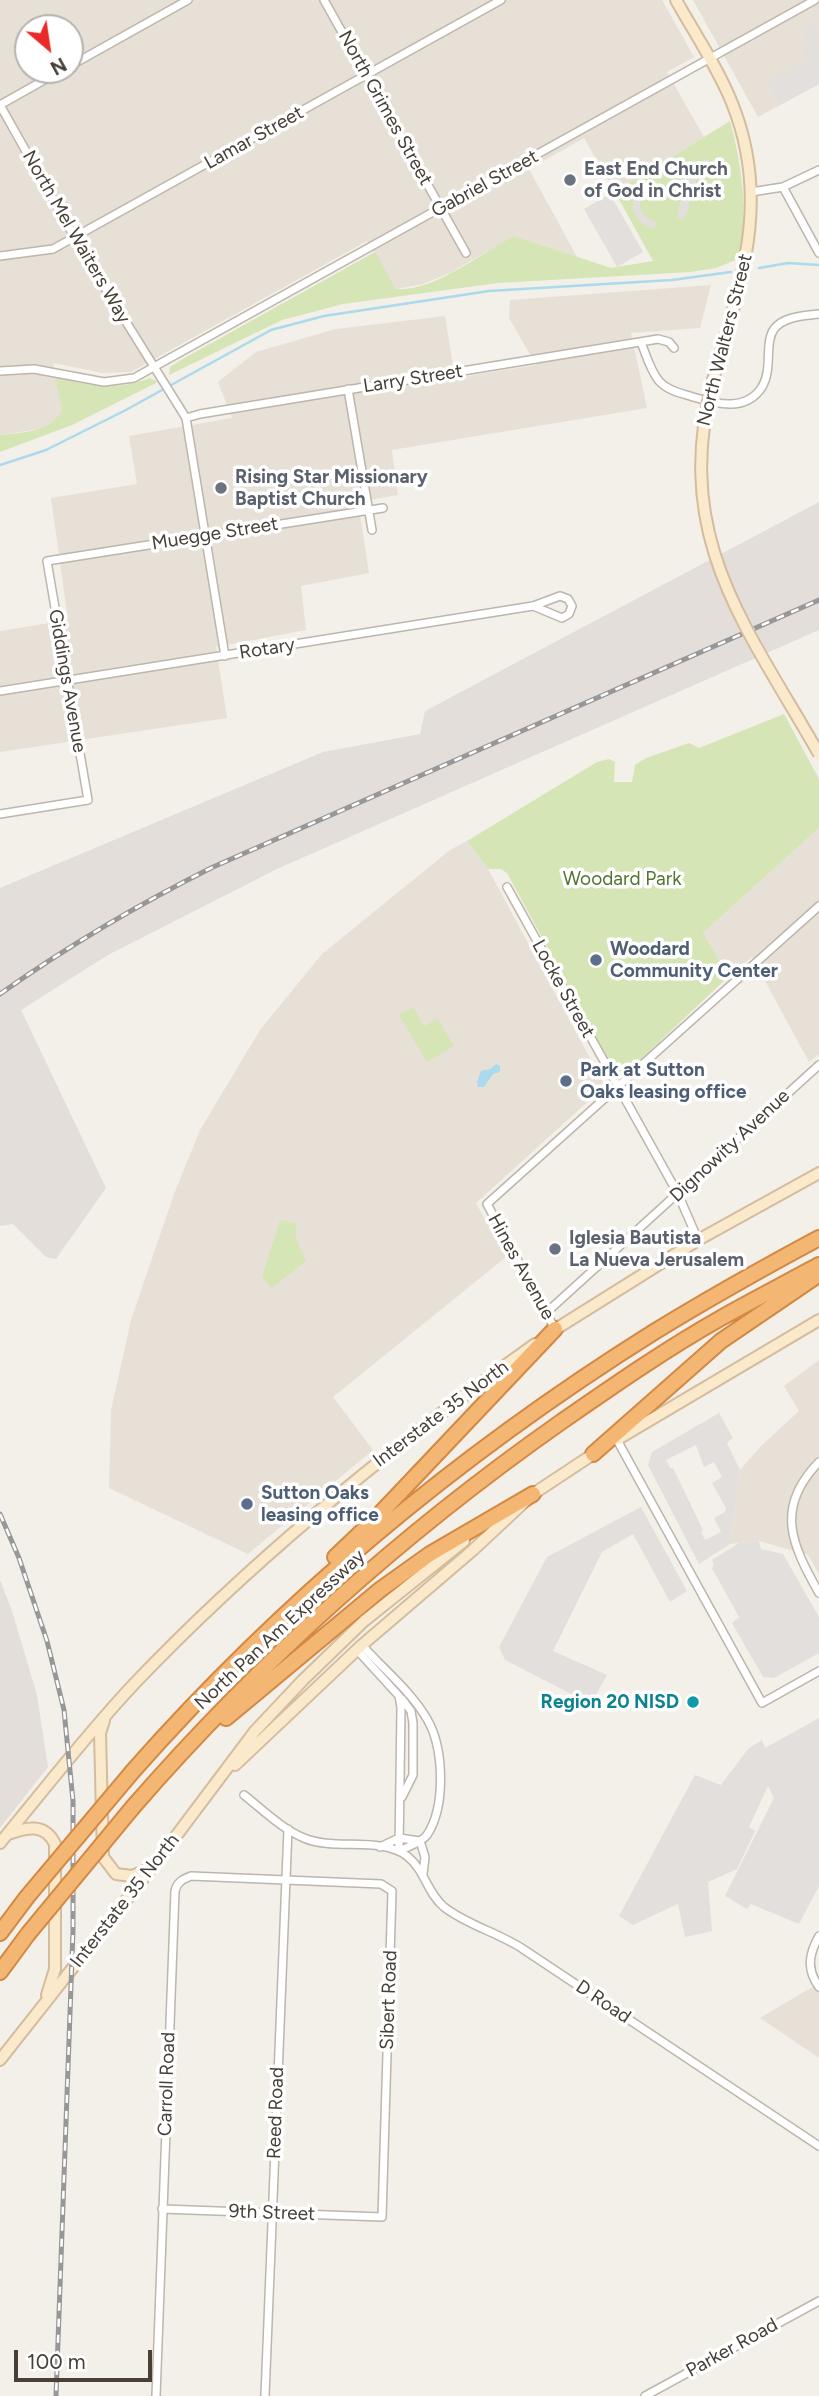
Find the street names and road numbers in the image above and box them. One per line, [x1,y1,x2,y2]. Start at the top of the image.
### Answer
street label: North Grimes Street [333,27,437,189]
street label: Lamar Street [200,101,308,175]
street label: Gabriel Street [428,145,542,223]
street label: North Mel Waiters Way [17,146,135,328]
street label: North Walters Street [693,252,757,428]
street label: Larry Street [362,360,464,398]
street label: Muegge Street [150,513,280,555]
street label: Giddings Avenue [43,608,91,754]
street label: Rotary [237,633,297,665]
street label: Locke Street [527,936,599,1042]
street label: Dignowity Avenue [665,1085,795,1207]
street label: Hines Avenue [483,1210,559,1324]
street label: Interstate 35 North [369,1356,513,1472]
street label: North Pan Am Expressway [190,1545,370,1715]
street label: Interstate 35 North [66,1830,184,1972]
street label: Sibert Road [376,1950,402,2050]
street label: D Road [571,1975,635,2029]
street label: Carroll Road [154,2032,180,2136]
street label: Reed Road [263,2067,289,2159]
street label: 9th Street [228,2200,316,2226]
street label: Parker Road [682,2314,782,2382]

